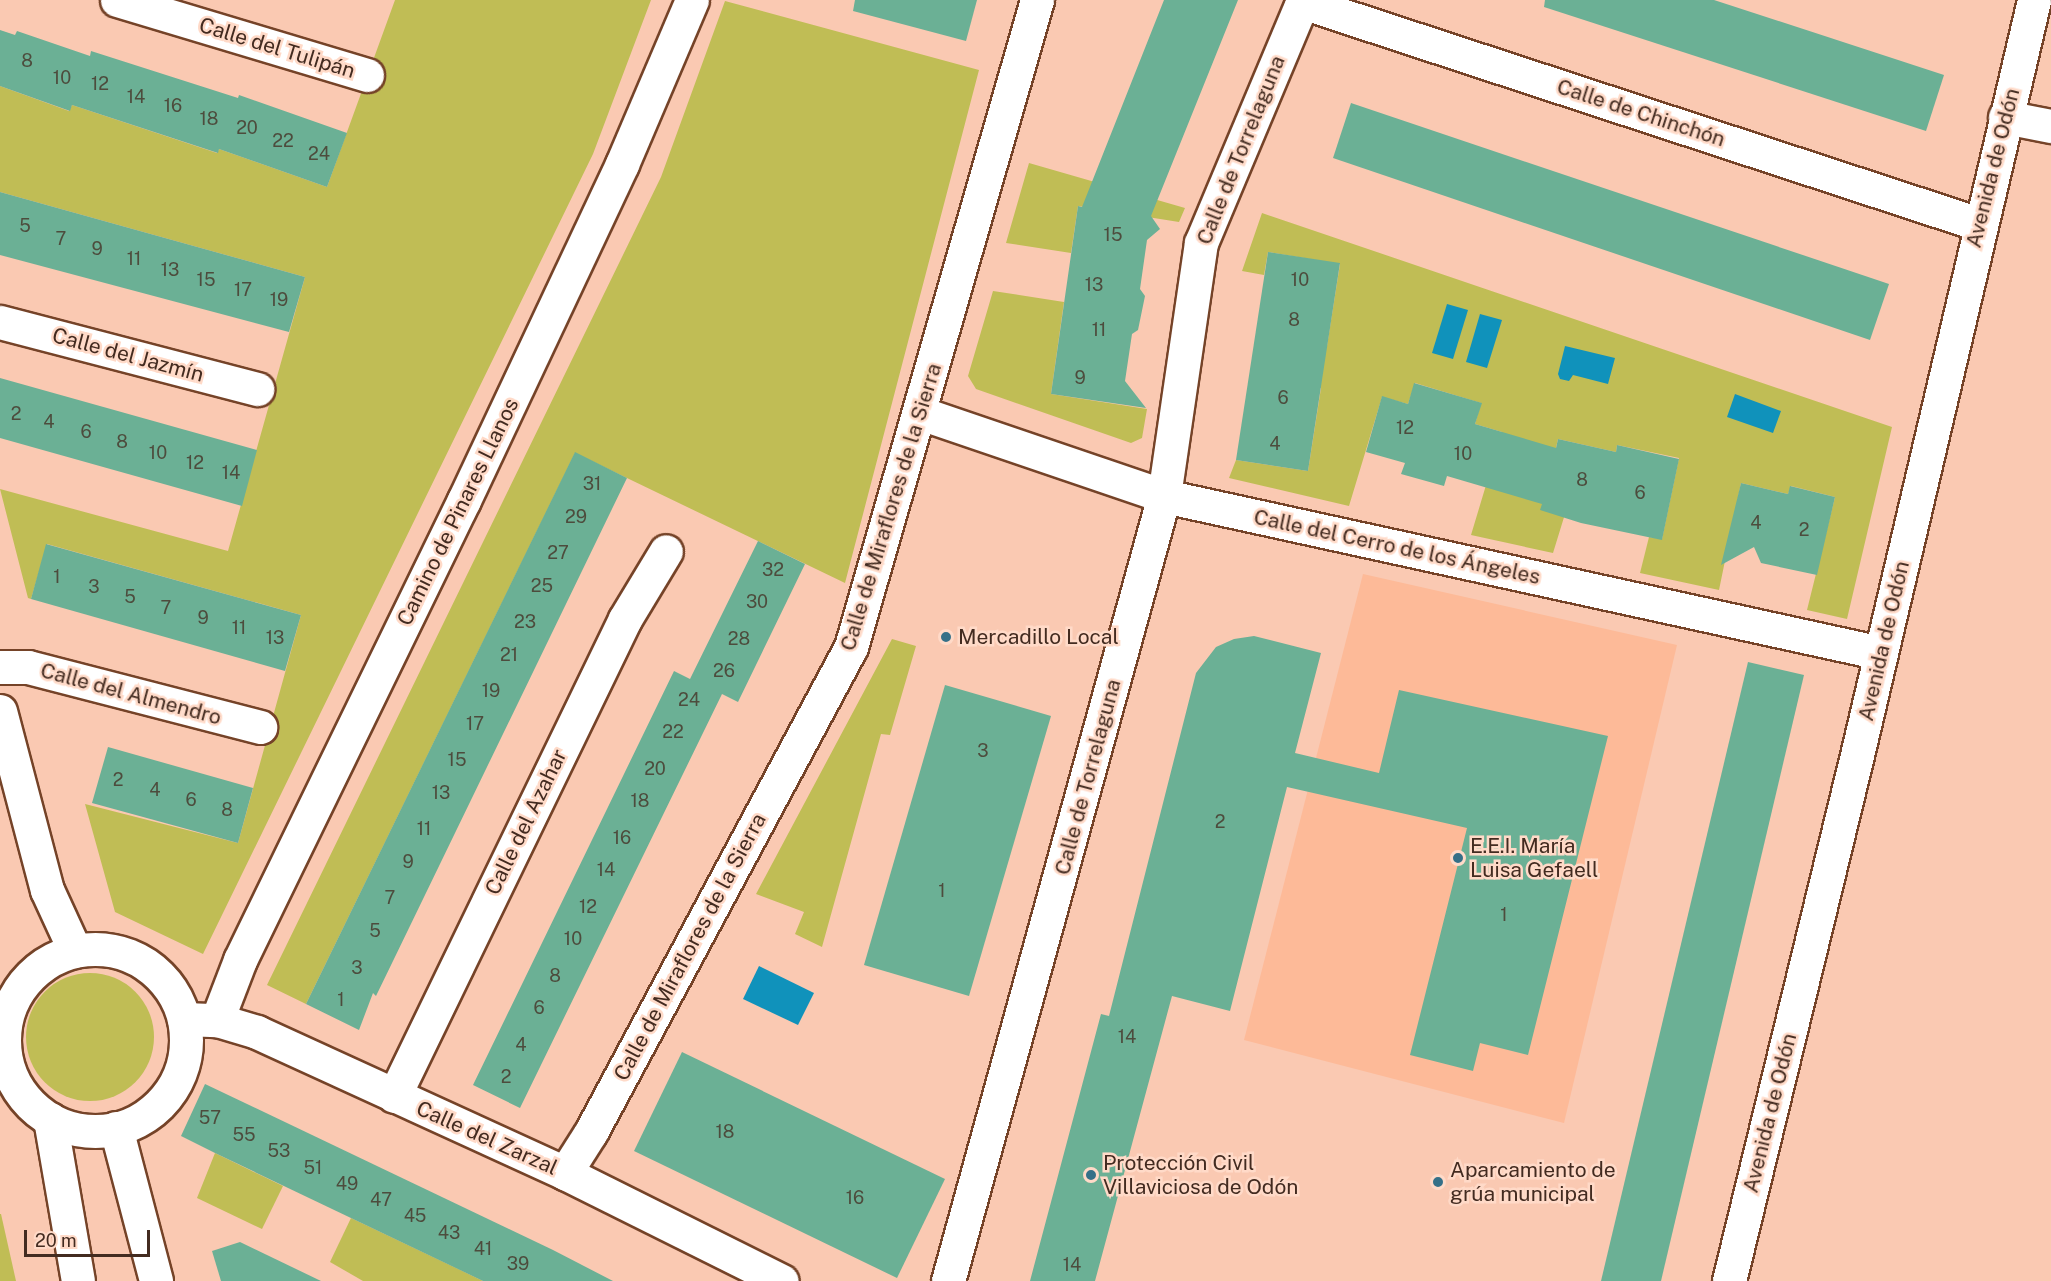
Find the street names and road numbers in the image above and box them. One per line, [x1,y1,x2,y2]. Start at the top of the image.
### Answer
street label: Calle del Tulipán [196,12,358,84]
street label: Calle de Torrelaguna [1191,52,1291,248]
street label: Calle de Chinchón [1554,74,1728,152]
street label: Avenida de Odón [1961,85,2025,251]
street label: Calle del Jazmín [49,323,207,387]
street label: Calle de Miraflores de la Sierra [835,360,947,654]
street label: Camino de Pinares Llanos [392,394,524,630]
street label: Calle del Cerro de los Ángeles [1251,504,1543,590]
street label: Avenida de Odón [1853,558,1915,724]
street label: Calle del Almendro [38,658,224,730]
street label: Calle de Torrelaguna [1050,676,1126,878]
street label: Calle del Azahar [480,745,572,899]
street label: Calle de Miraflores de la Sierra [608,809,772,1085]
street label: Avenida de Odón [1738,1030,1802,1196]
street label: Calle del Zarzal [412,1096,562,1180]

